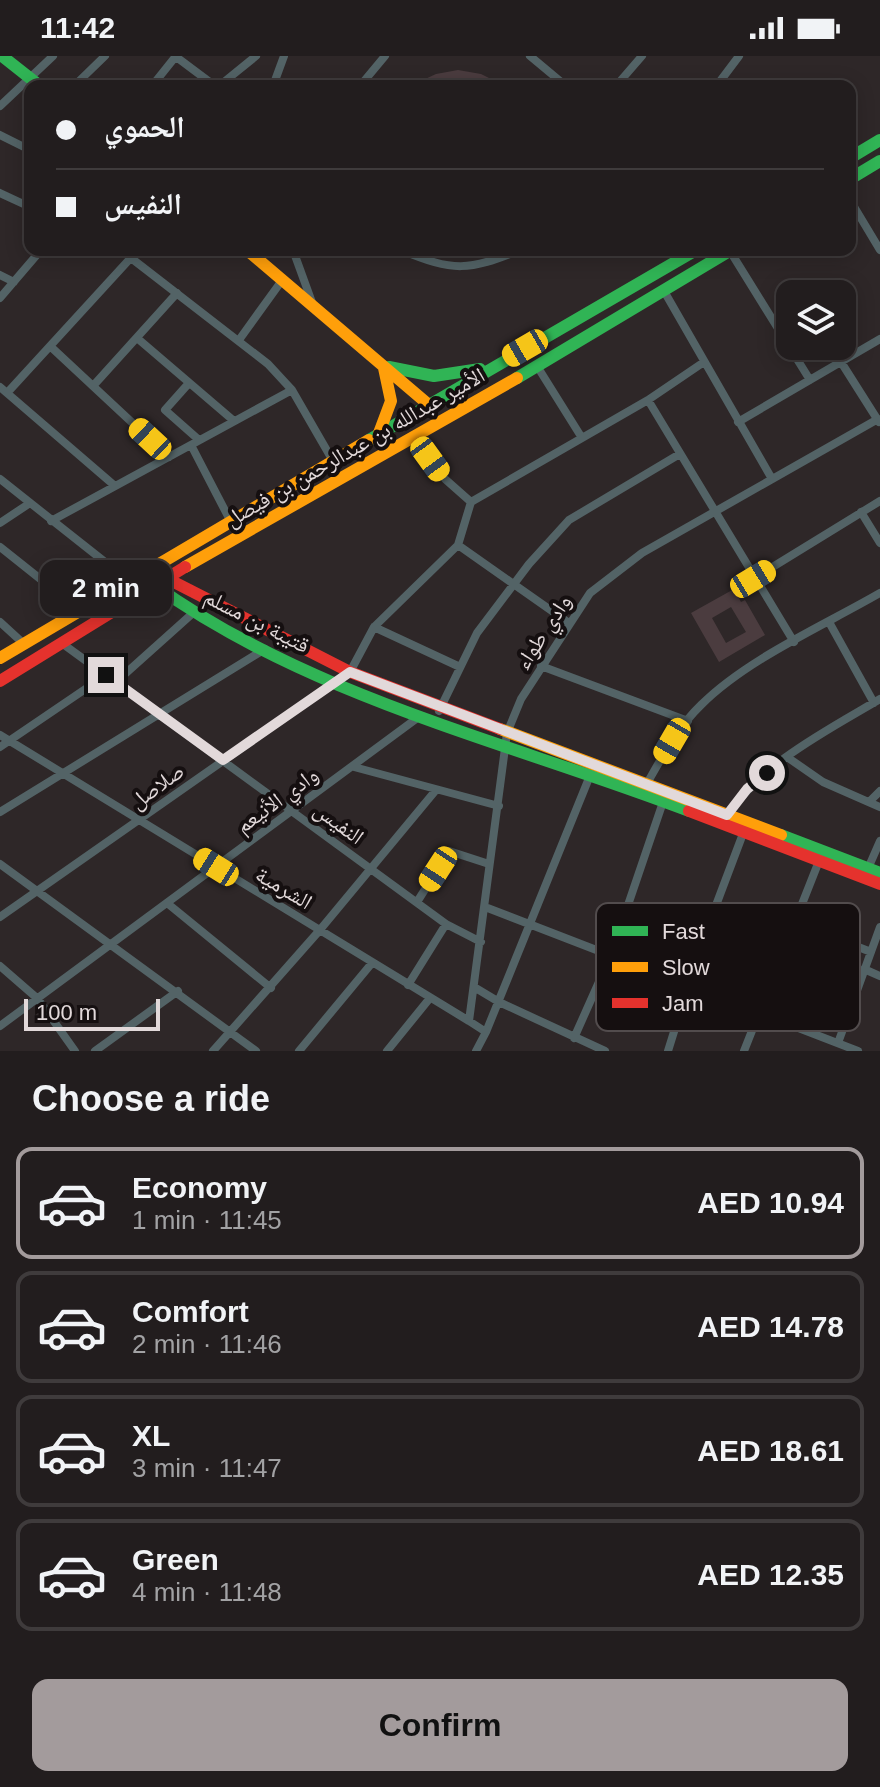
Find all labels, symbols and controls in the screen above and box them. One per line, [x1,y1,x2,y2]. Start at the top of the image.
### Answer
text: 11:42 [40,11,115,44]
text: الحموي [104,110,185,143]
text: النفيس [104,187,182,220]
map controls [776,280,856,360]
button: layers [776,280,856,360]
car [498,326,552,370]
street label: الأمير عبدالله بن عبدالرحمن بن فيصل [221,362,490,532]
car [124,414,176,464]
car [406,433,454,485]
car [726,556,780,602]
callout: 2 min [40,559,172,615]
text: 2 min [72,573,140,603]
street label: قتيبة بن مسلم [200,584,314,660]
street label: وادي طواء [510,590,580,677]
route end [88,657,124,693]
car [650,714,694,768]
route start [749,755,785,791]
street label: صلاصل [125,758,190,815]
street label: وادي الأنيعم [231,762,326,842]
street label: النفيس [309,797,369,850]
car [415,842,461,896]
car [189,844,243,890]
street label: الشرمية [251,862,317,914]
legend [596,903,860,1031]
text: Fast [662,919,705,944]
text: Slow [662,955,710,980]
text: Jam [662,991,704,1016]
scale bar [24,995,160,1031]
text: 100 m [36,1000,97,1025]
text: Choose a ride [32,1078,270,1119]
icon: car [36,1167,108,1239]
text: Economy [132,1171,267,1204]
text: AED 10.94 [697,1186,844,1219]
text: 1 min · 11:45 [132,1205,282,1235]
icon: car [36,1291,108,1363]
text: Comfort [132,1295,249,1328]
text: AED 14.78 [697,1310,844,1343]
text: 2 min · 11:46 [132,1329,282,1359]
icon: car [36,1415,108,1487]
text: XL [132,1419,170,1452]
text: AED 18.61 [697,1434,844,1467]
text: 3 min · 11:47 [132,1453,282,1483]
icon: car [36,1539,108,1611]
text: Green [132,1543,219,1576]
text: AED 12.35 [697,1558,844,1591]
text: 4 min · 11:48 [132,1577,282,1607]
button: Confirm [32,1679,848,1771]

